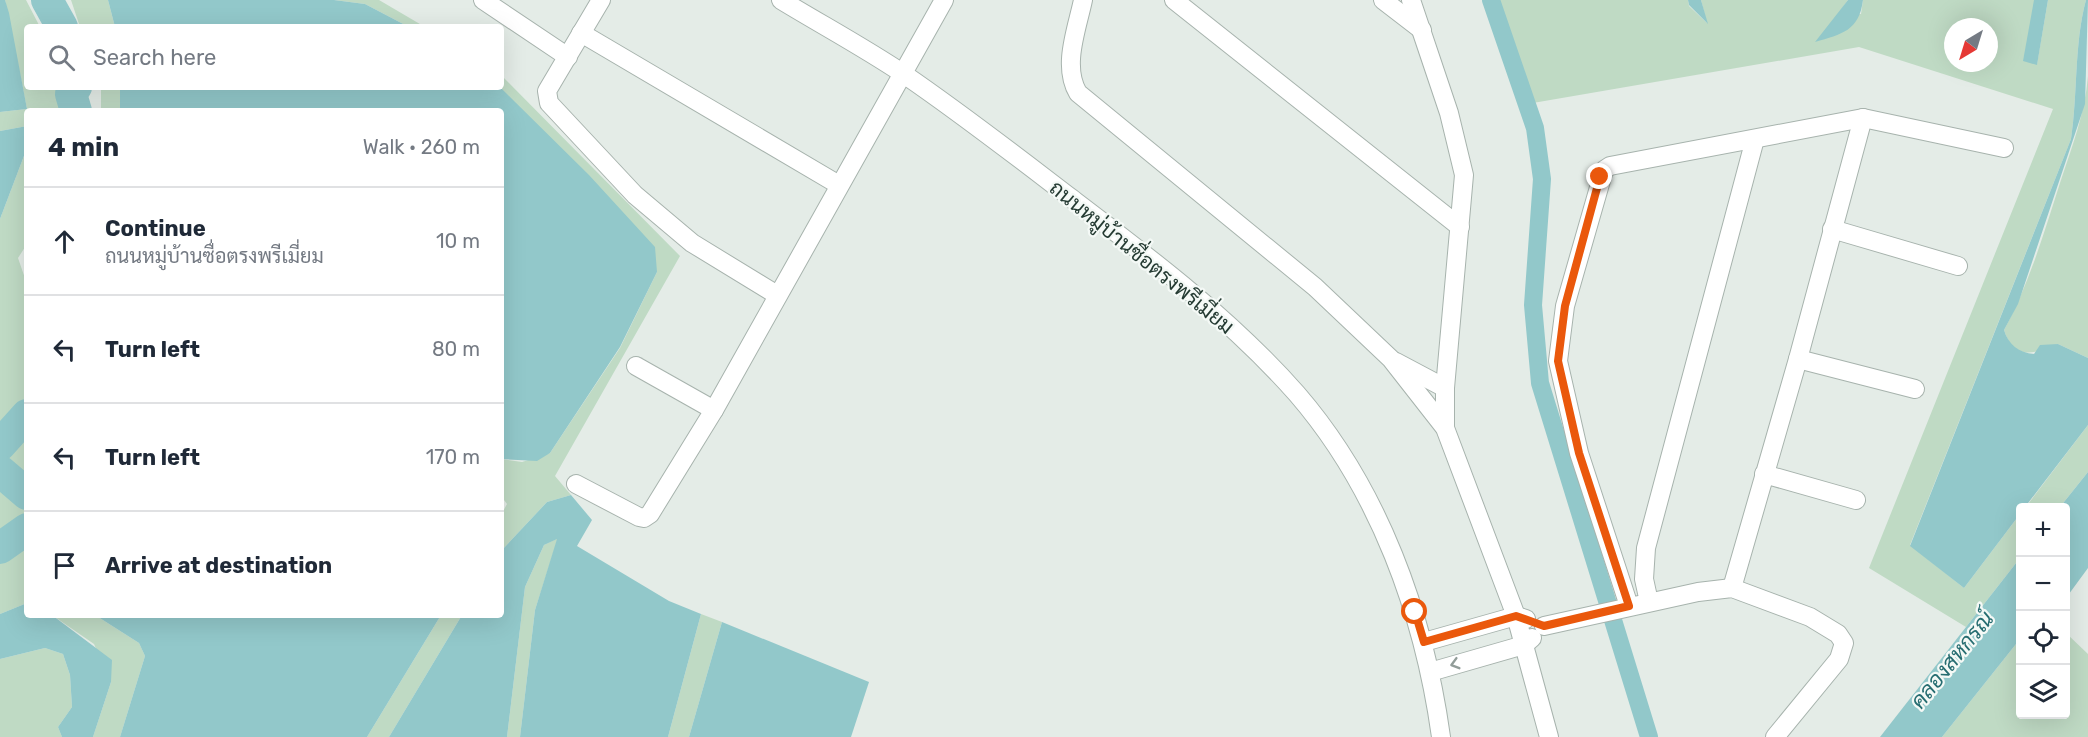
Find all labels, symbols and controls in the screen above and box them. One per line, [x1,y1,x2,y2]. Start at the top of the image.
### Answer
north arrow [1944,18,1998,72]
search box [24,24,504,90]
icon: search [45,41,78,74]
text: Search here [93,44,216,71]
text: 4 min [48,132,119,163]
text: Walk · 260 m [363,135,480,159]
route end [1586,163,1612,189]
street label: ถนนหมู่บ้านซื่อตรงพรีเมี่ยม [1043,170,1243,341]
text: Continue [105,215,206,242]
icon: ahead [48,225,81,258]
text: 10 m [436,229,480,253]
text: ถนนหมู่บ้านซื่อตรงพรีเมี่ยม [105,244,324,268]
icon: left [48,333,81,366]
text: Turn left [105,336,200,363]
text: 80 m [432,337,480,361]
icon: left [48,441,81,474]
text: Turn left [105,444,200,471]
text: 170 m [426,445,480,469]
map controls [2016,503,2070,719]
button: + [2016,503,2070,557]
icon: arrive [48,549,81,582]
text: Arrive at destination [105,552,332,579]
button: − [2016,557,2070,611]
route start [1401,598,1427,624]
water label: คลองสหกรณ์ [1904,603,2001,714]
button: locate [2016,611,2070,665]
one-way arrow [1450,657,1460,670]
button: layers [2016,665,2070,719]

